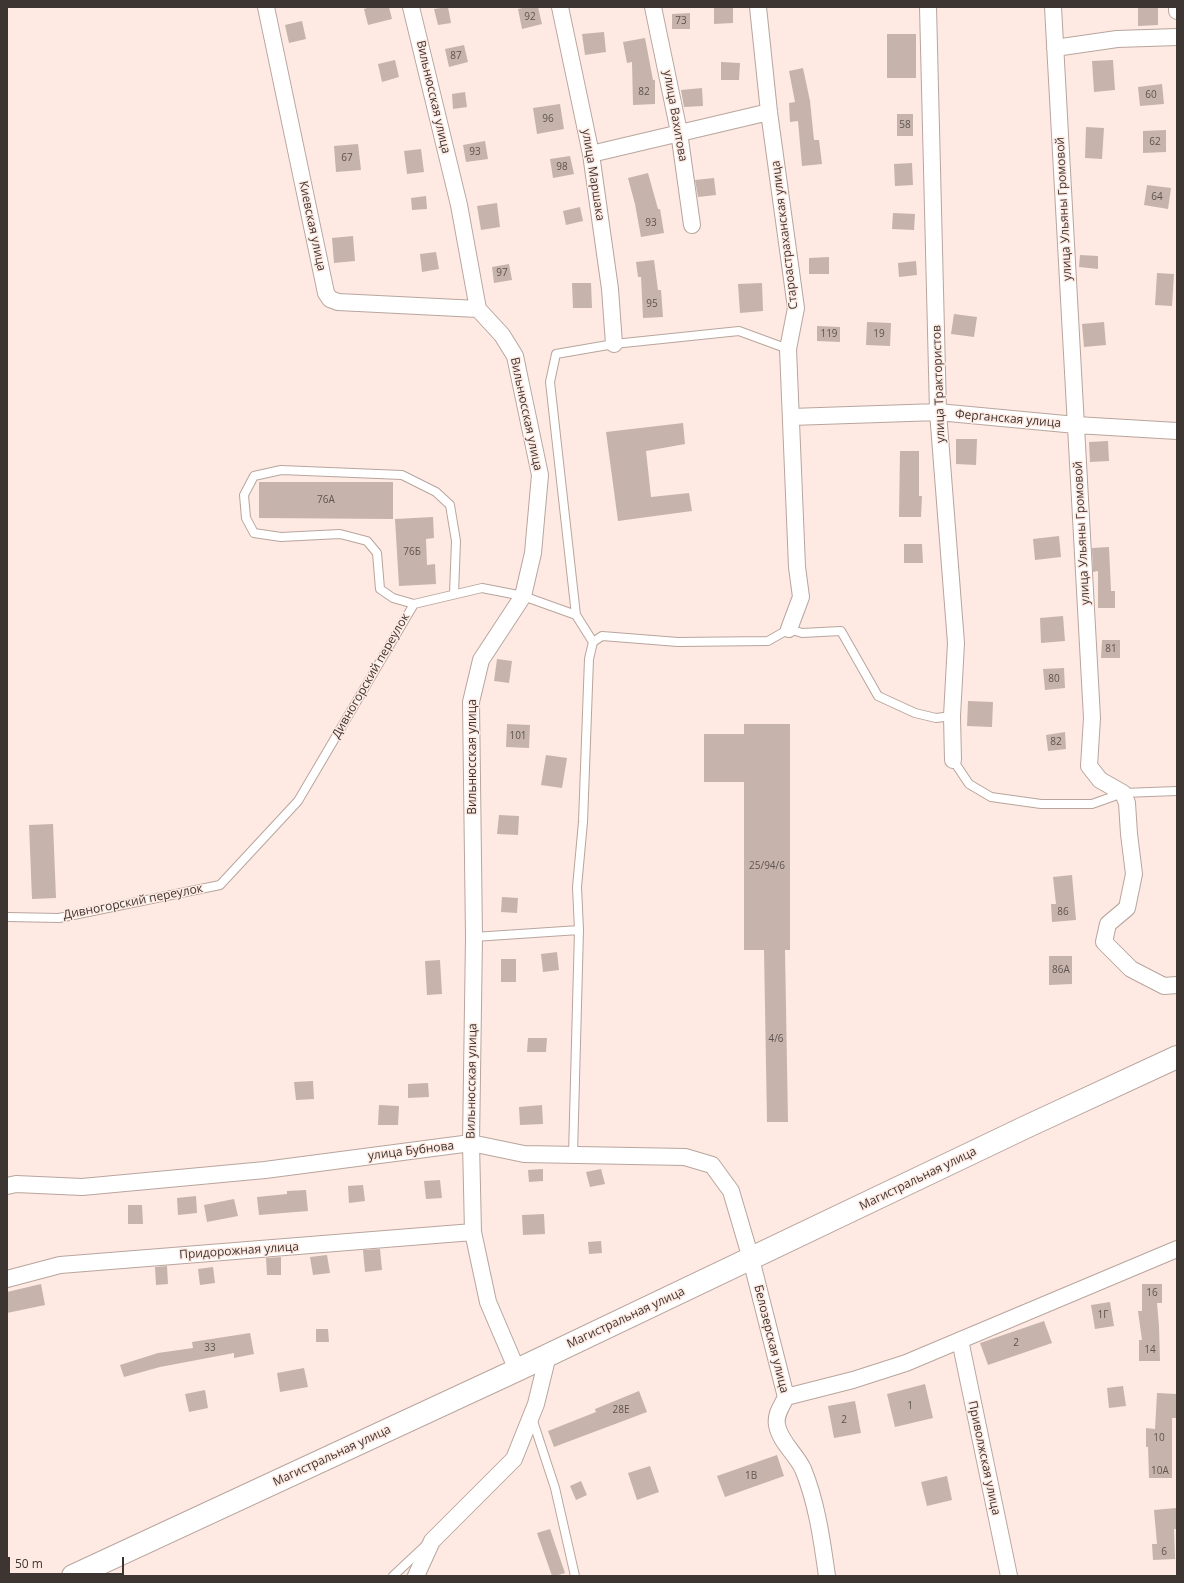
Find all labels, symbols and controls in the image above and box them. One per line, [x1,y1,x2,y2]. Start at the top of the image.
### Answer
house number: 92 [524,11,536,23]
house number: 73 [675,15,687,27]
street label: Вильнюсская улица [413,39,453,155]
house number: 87 [450,50,462,62]
street label: улица Вахитова [660,69,690,163]
house number: 82 [638,86,650,98]
house number: 60 [1145,89,1157,101]
house number: 96 [542,113,554,125]
house number: 58 [899,119,911,131]
street label: улица Маршака [579,128,607,222]
house number: 62 [1149,136,1161,148]
street label: улица Ульяны Громовой [1053,137,1075,281]
house number: 93 [469,146,481,158]
house number: 67 [341,152,353,164]
street label: Староастраханская улица [769,160,801,310]
house number: 98 [556,161,568,173]
street label: Киевская улица [295,180,329,272]
house number: 64 [1151,191,1163,203]
house number: 93 [645,217,657,229]
house number: 97 [496,267,508,279]
house number: 95 [646,298,658,310]
street label: улица Трактористов [930,325,948,443]
house number: 119 [820,328,838,340]
house number: 19 [873,328,885,340]
street label: Вильнюсская улица [507,356,545,472]
street label: Ферганская улица [955,407,1061,431]
street label: улица Ульяны Громовой [1071,461,1093,605]
house number: 76А [317,494,335,506]
house number: 76Б [403,546,421,558]
street label: Дивногорский переулок [329,611,413,741]
house number: 81 [1105,643,1117,655]
house number: 80 [1048,673,1060,685]
street label: Вильнюсская улица [466,699,480,815]
house number: 101 [509,730,527,742]
house number: 82 [1050,736,1062,748]
house number: 25/94/6 [749,860,785,872]
street label: Дивногорский переулок [62,881,204,923]
house number: 86 [1057,906,1069,918]
house number: 86А [1052,964,1070,976]
street label: Вильнюсская улица [464,1023,480,1139]
house number: 4/6 [768,1033,784,1045]
street label: улица Бубнова [367,1139,455,1163]
street label: Магистральная улица [857,1144,979,1214]
street label: Придорожная улица [179,1240,299,1262]
street label: Белозерская улица [751,1283,791,1395]
street label: Магистральная улица [565,1284,687,1352]
house number: 16 [1146,1287,1158,1299]
house number: 1Г [1098,1309,1108,1321]
house number: 2 [1013,1337,1019,1349]
house number: 33 [204,1342,216,1354]
house number: 14 [1144,1344,1156,1356]
street label: Приволжская улица [965,1399,1003,1517]
house number: 1 [907,1400,913,1412]
house number: 28Е [613,1404,629,1416]
house number: 2 [841,1414,847,1426]
street label: Магистральная улица [271,1422,393,1490]
house number: 10 [1153,1432,1165,1444]
house number: 10А [1151,1465,1169,1477]
house number: 1В [745,1470,757,1482]
house number: 6 [1161,1546,1167,1558]
scale bar [10,1549,126,1575]
text: 50 m [15,1555,43,1572]

